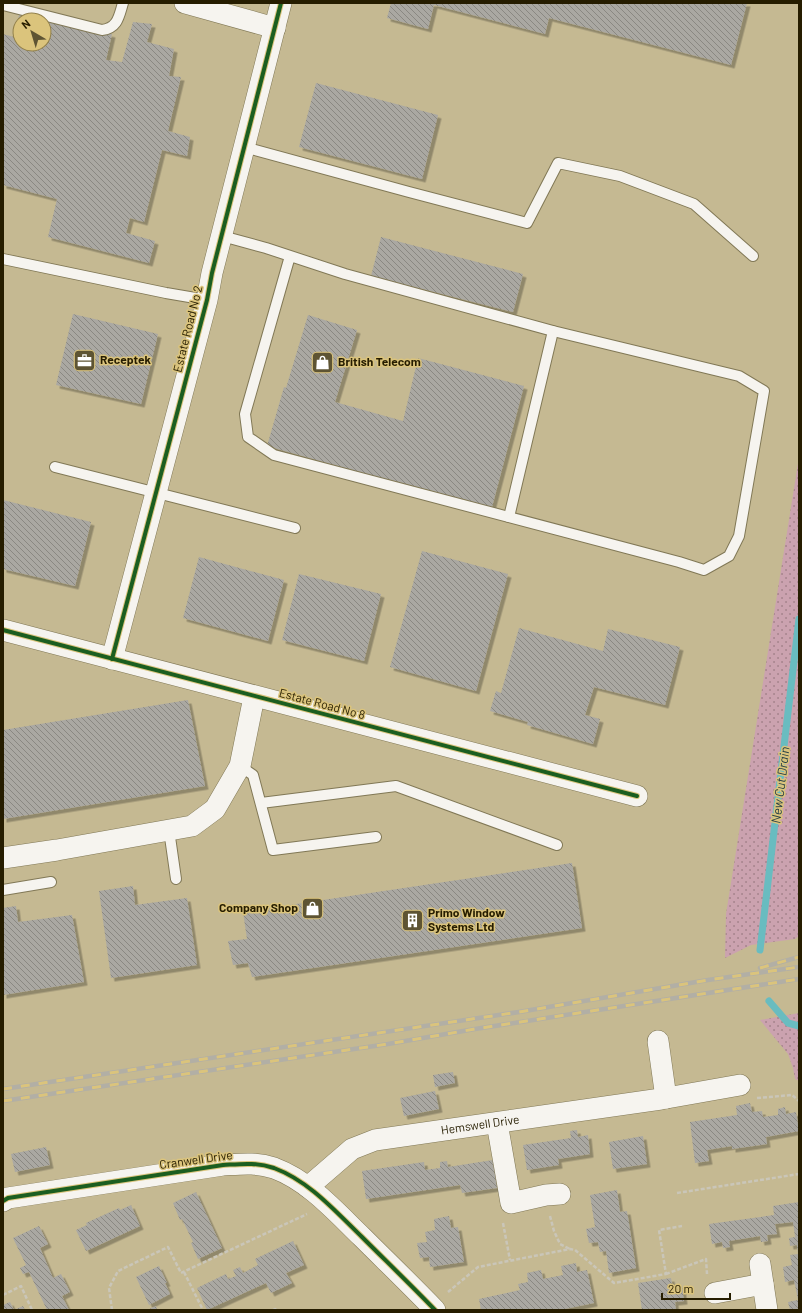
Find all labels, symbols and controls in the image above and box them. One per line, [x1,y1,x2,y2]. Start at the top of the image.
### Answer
north arrow [12,12,52,52]
text: N [19,16,32,31]
street label: Estate Road No 2 [169,284,205,374]
office icon: Receptek [71,347,97,373]
shop icon: British Telecom [310,349,336,375]
place label: Receptek [100,352,152,366]
place label: British Telecom [338,354,421,368]
street label: Estate Road No 8 [278,685,367,721]
water label: New Cut Drain [767,745,793,824]
shop icon: Company Shop [300,895,326,921]
place label: Company Shop [219,900,298,914]
place label: Primo Window Systems Ltd [428,905,505,933]
building icon: Primo Window Systems Ltd [400,907,426,933]
street label: Hemswell Drive [440,1111,520,1136]
street label: Cranwell Drive [158,1147,233,1171]
scale bar [662,1275,730,1301]
text: 20 m [668,1281,694,1295]

